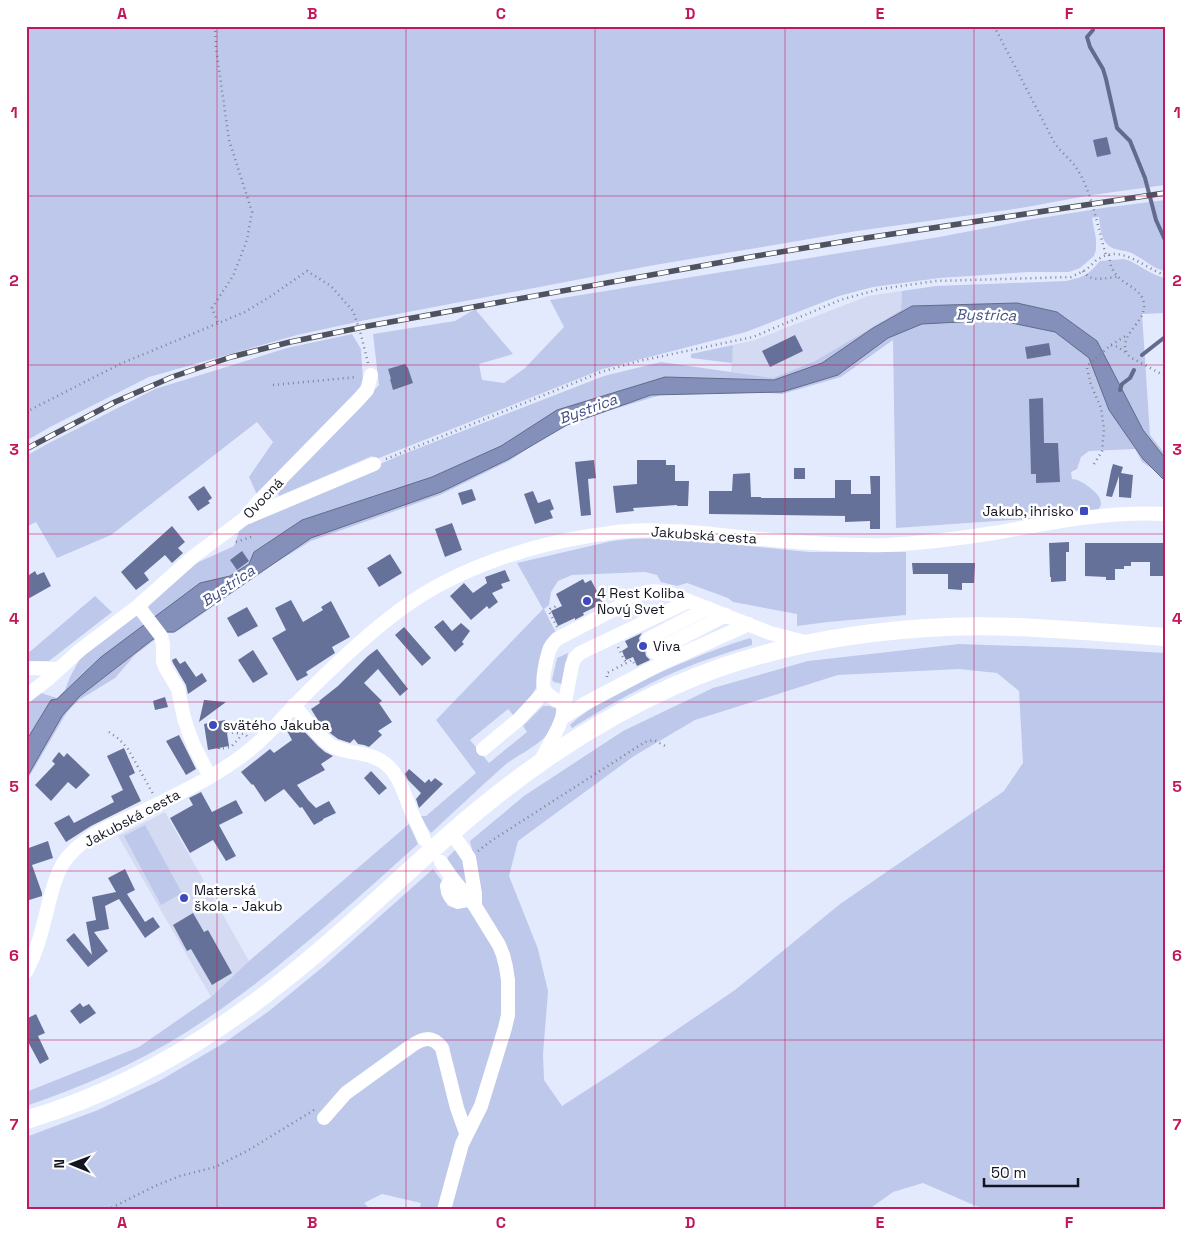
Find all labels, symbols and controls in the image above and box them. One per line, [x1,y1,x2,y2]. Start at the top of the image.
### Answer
text: A [117,3,127,24]
text: B [307,3,317,24]
text: C [496,3,506,24]
text: D [685,3,695,24]
text: E [876,3,885,24]
text: F [1065,3,1074,24]
text: 1 [10,102,18,123]
text: 1 [1173,102,1181,123]
text: 2 [9,270,19,291]
text: 2 [1172,270,1182,291]
water label: Bystrica [956,304,1017,325]
water label: Bystrica [556,389,620,428]
text: 3 [9,439,19,460]
text: 3 [1172,439,1182,460]
street label: Ovocná [239,474,287,522]
place label: Jakub, ihrisko [982,502,1074,520]
marker: Jakub, ihrisko [1078,505,1090,517]
street label: Jakubská cesta [651,522,757,548]
water label: Bystrica [197,561,258,610]
place label: 4 Rest Koliba Nový Svet [597,584,685,618]
marker: 4 Rest Koliba Nový Svet [581,595,593,607]
text: 4 [9,608,19,629]
text: 4 [1172,608,1182,629]
place label: Viva [653,637,680,655]
marker: Viva [637,640,649,652]
place label: svätého Jakuba [223,716,330,734]
marker: svätého Jakuba [207,719,219,731]
text: 5 [9,776,19,797]
text: 5 [1172,776,1182,797]
street label: Jakubská cesta [81,785,183,851]
place label: Materská škola - Jakub [194,881,283,915]
marker: Materská škola - Jakub [178,892,190,904]
text: 6 [9,945,19,966]
text: 6 [1172,945,1182,966]
text: 7 [10,1114,19,1135]
text: 7 [1173,1114,1182,1135]
north arrow [48,1138,98,1188]
scale bar [984,1156,1077,1188]
text: N [50,1159,68,1169]
text: 50 m [991,1163,1026,1182]
text: A [117,1212,127,1233]
text: B [307,1212,317,1233]
text: C [496,1212,506,1233]
text: D [685,1212,695,1233]
text: E [876,1212,885,1233]
text: F [1065,1212,1074,1233]

